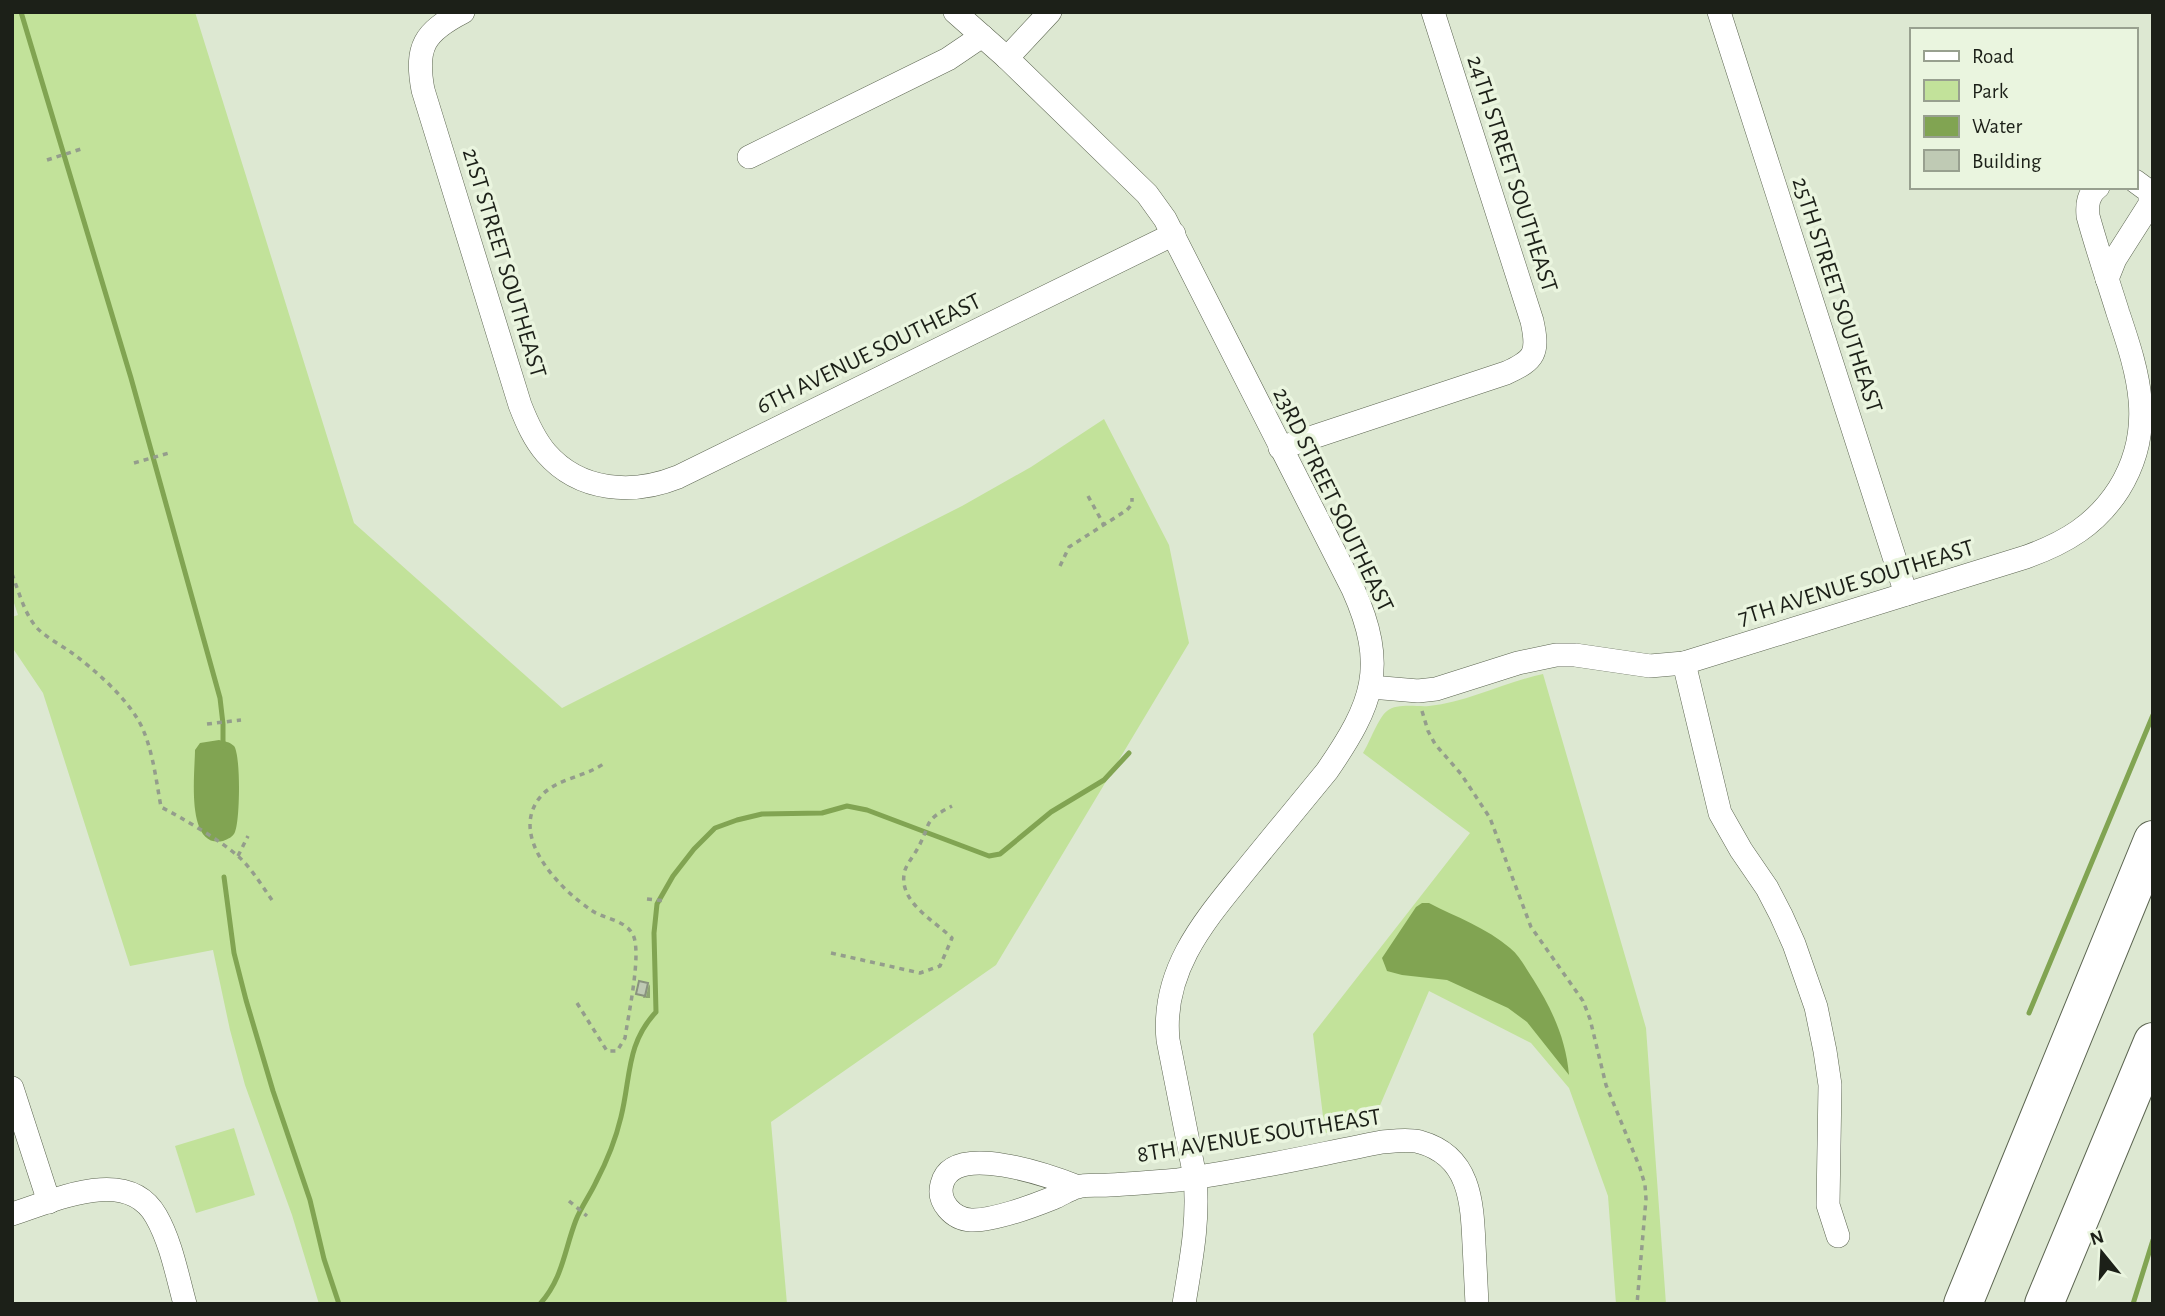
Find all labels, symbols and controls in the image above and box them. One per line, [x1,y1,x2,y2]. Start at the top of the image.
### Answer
legend [1910,28,2137,189]
text: Road [1972,46,2014,67]
street label: 24TH STREET SOUTHEAST [1462,53,1562,296]
text: Park [1972,81,2009,102]
text: Water [1972,116,2022,137]
street label: 21ST STREET SOUTHEAST [458,145,550,381]
text: Building [1972,151,2042,172]
street label: 25TH STREET SOUTHEAST [1788,174,1886,416]
street label: 6TH AVENUE SOUTHEAST [753,289,985,419]
street label: 23RD STREET SOUTHEAST [1268,384,1398,616]
street label: 7TH AVENUE SOUTHEAST [1735,536,1977,630]
street label: 8TH AVENUE SOUTHEAST [1135,1105,1383,1167]
north arrow [2067,1218,2137,1288]
text: N [2088,1227,2106,1249]

